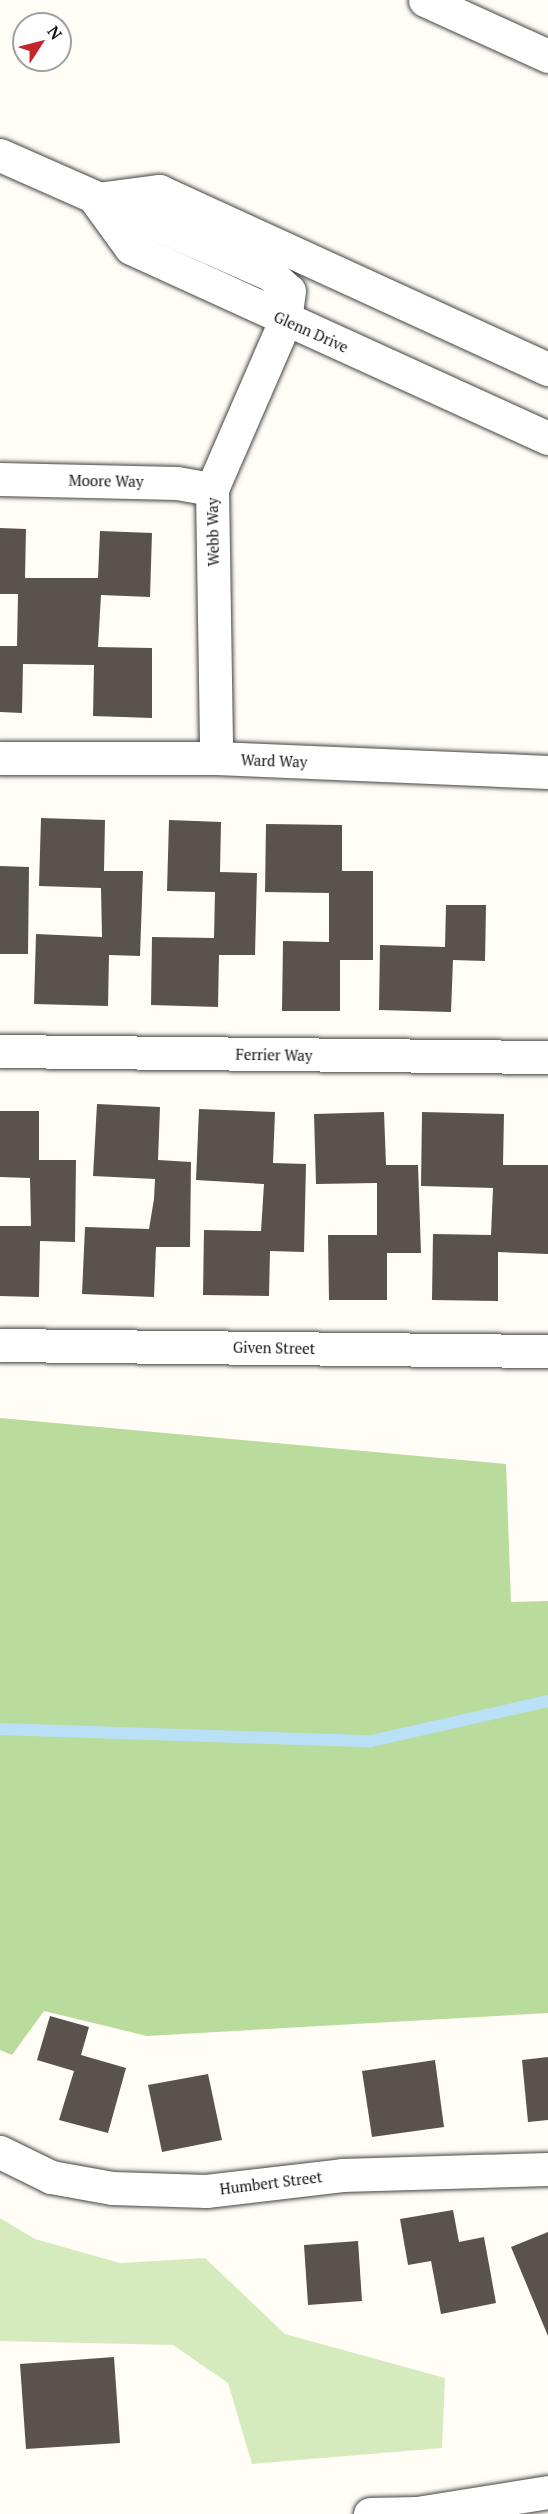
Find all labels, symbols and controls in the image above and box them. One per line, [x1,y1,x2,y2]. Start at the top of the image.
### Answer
north arrow [12,12,72,72]
text: N [42,21,67,44]
street label: Glenn Drive [271,308,351,356]
street label: Moore Way [68,471,144,491]
street label: Webb Way [203,497,223,567]
street label: Ward Way [240,751,308,771]
street label: Ferrier Way [235,1045,313,1065]
street label: Given Street [233,1338,315,1358]
street label: Humbert Street [219,2168,323,2198]

